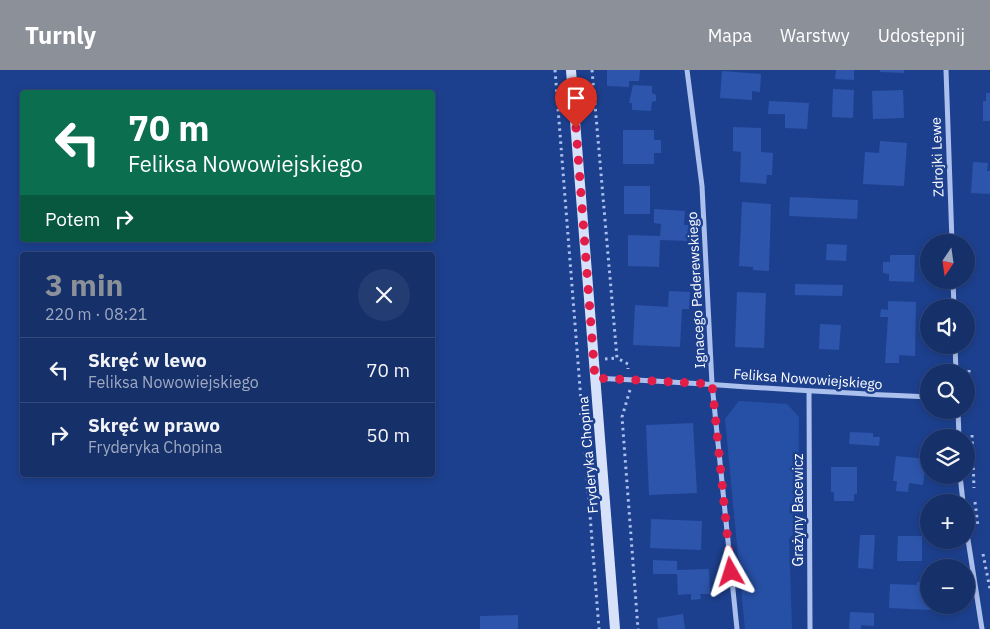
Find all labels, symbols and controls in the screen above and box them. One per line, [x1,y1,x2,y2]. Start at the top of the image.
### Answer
text: Turnly [25,19,96,51]
text: Mapa [708,24,752,47]
text: Warstwy [780,24,850,47]
text: Udostępnij [878,24,965,47]
pin [555,77,597,128]
icon: arrive [562,84,590,112]
text: 70 m [128,105,210,151]
icon: left [45,110,110,175]
street label: Zdrojki Lewe [927,117,947,197]
text: Feliksa Nowowiejskiego [128,149,363,178]
icon: right [110,205,138,233]
text: Potem [45,207,100,231]
street label: Ignacego Paderewskiego [683,211,709,369]
north arrow [920,234,975,289]
map controls [920,234,975,614]
text: 3 min [45,265,123,304]
button: close [358,269,410,321]
button: sound [920,299,975,354]
text: 220 m · 08:21 [45,304,147,324]
text: Skręć w lewo [88,348,207,372]
icon: left [45,356,73,384]
text: 70 m [366,358,410,382]
button: search [920,364,975,419]
street label: Feliksa Nowowiejskiego [733,365,883,393]
text: Feliksa Nowowiejskiego [88,372,259,392]
street label: Fryderyka Chopina [574,395,602,514]
text: Skręć w prawo [88,413,220,437]
icon: right [45,421,73,449]
text: 50 m [366,423,410,447]
button: layers [920,429,975,484]
text: Fryderyka Chopina [88,437,222,457]
street label: Grażyny Bacewicz [789,453,807,566]
button: + [920,494,975,549]
position arrow [704,545,756,597]
button: − [920,559,975,614]

